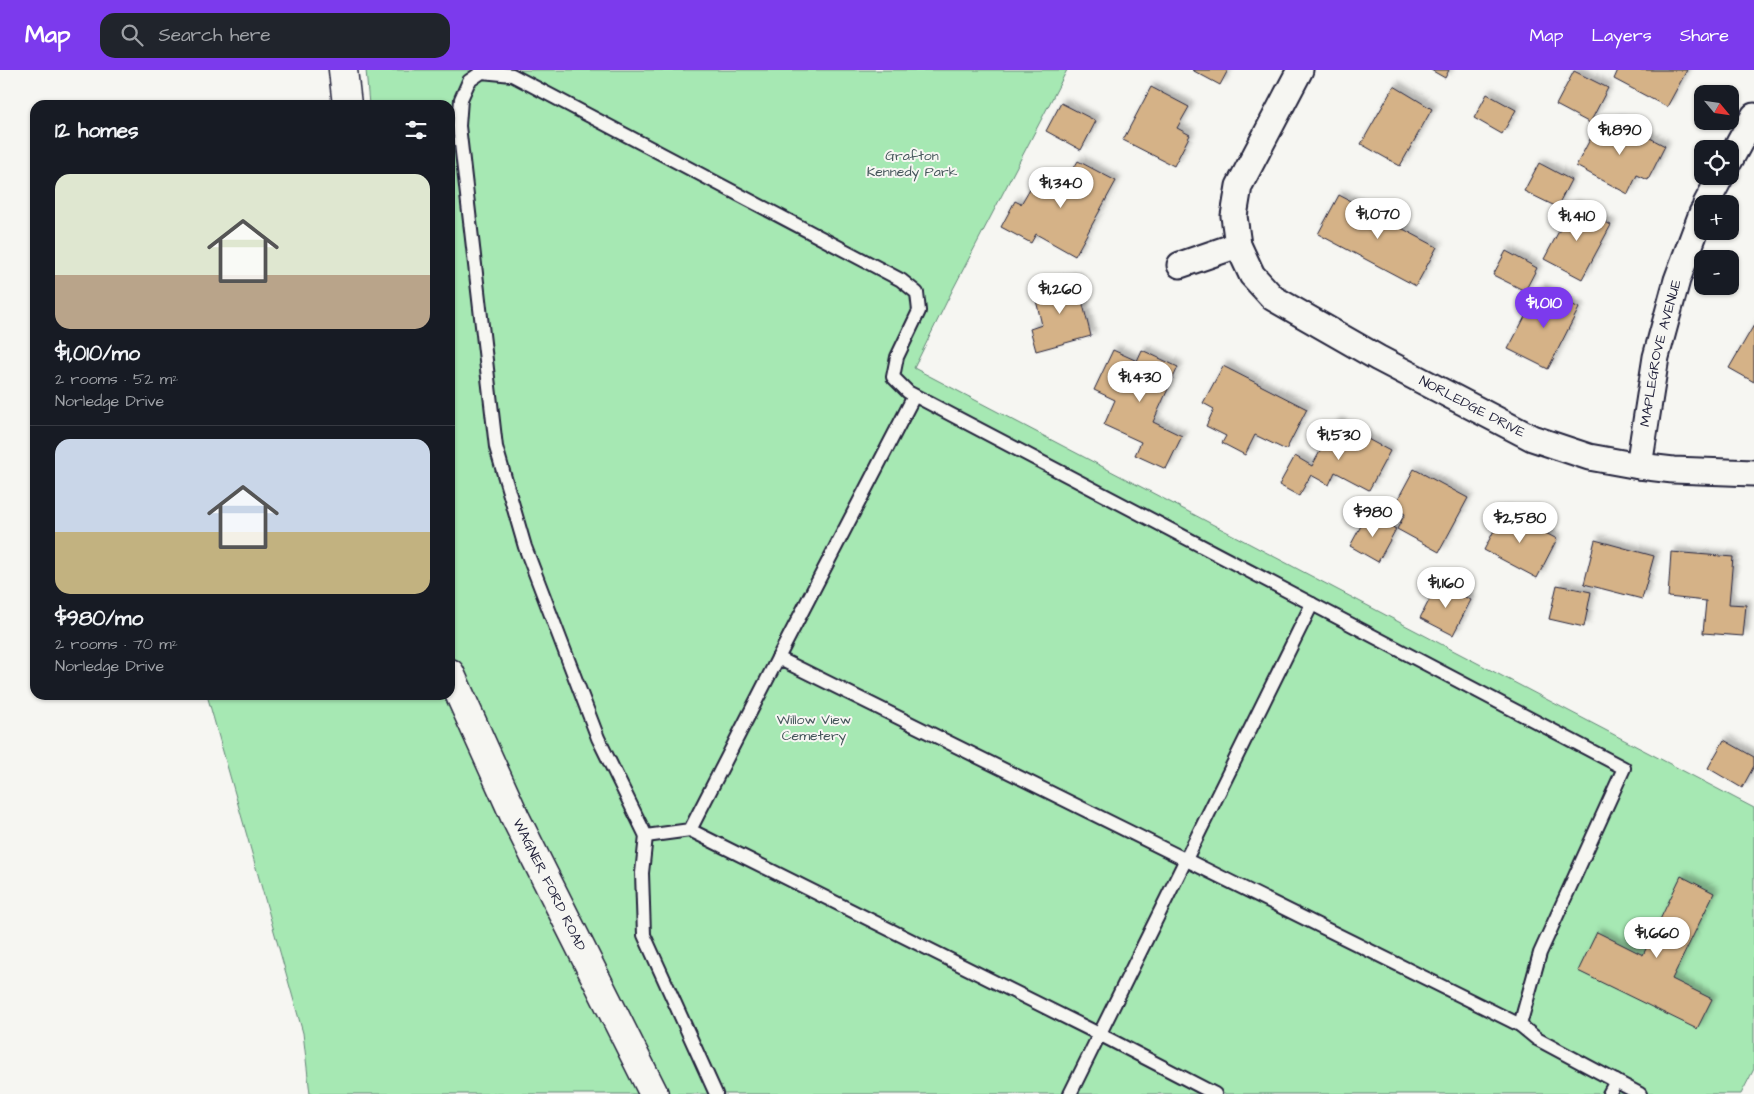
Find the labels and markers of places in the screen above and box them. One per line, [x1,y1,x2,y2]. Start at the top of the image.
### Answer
pin: $1,890 [1579,114,1661,156]
pin: $1,340 [1020,166,1102,209]
pin: $1,070 [1337,198,1419,240]
pin: $1,410 [1536,200,1618,242]
pin: $1,260 [1019,272,1101,315]
pin: $1,010 [1503,286,1585,329]
pin: $1,430 [1099,360,1181,403]
pin: $1,530 [1298,418,1380,461]
pin: $980 [1343,496,1403,538]
pin: $2,580 [1479,502,1561,544]
pin: $1,160 [1405,566,1487,609]
pin: $1,660 [1616,916,1698,959]

